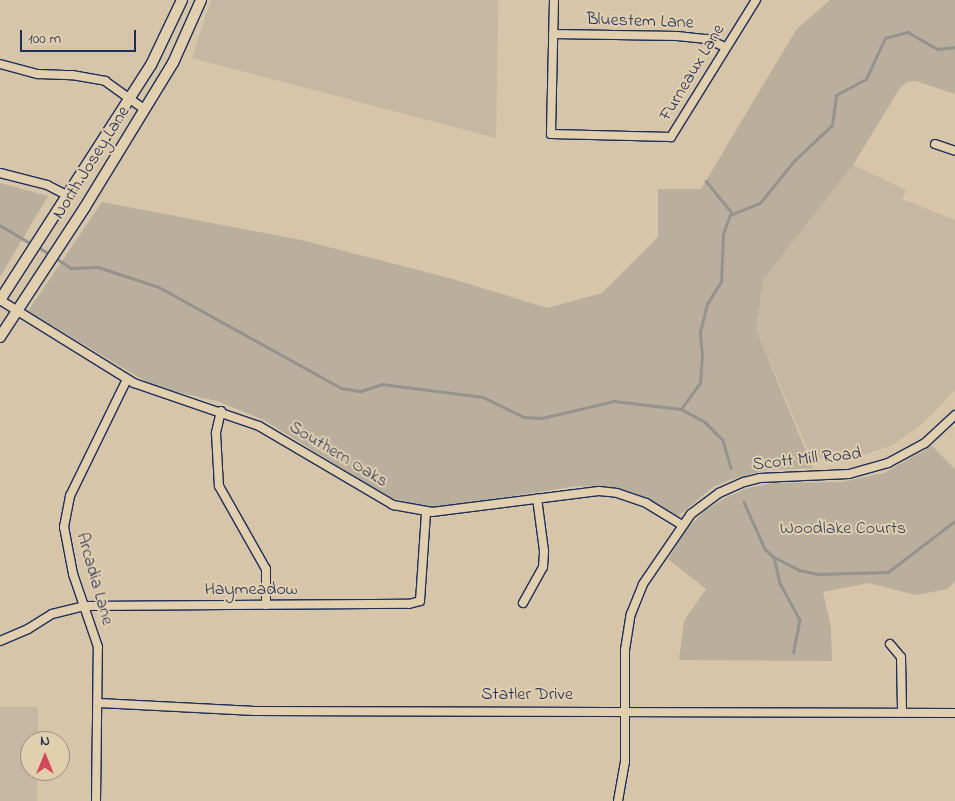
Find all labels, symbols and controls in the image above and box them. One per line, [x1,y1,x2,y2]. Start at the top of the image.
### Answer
street label: Bluestem Lane [586,9,694,35]
scale bar [22,20,139,52]
street label: Furneaux Lane [656,21,730,125]
text: 100 m [28,28,61,50]
street label: North Josey Lane [49,102,135,224]
street label: Southern Oaks [285,417,391,493]
street label: Scott Mill Road [751,444,863,476]
park label: Woodlake Courts [780,518,906,540]
street label: Arcadia Lane [70,530,118,628]
street label: Haymeadow [204,579,298,601]
street label: Statler Drive [481,684,573,706]
north arrow [20,731,70,781]
text: N [40,731,50,752]

